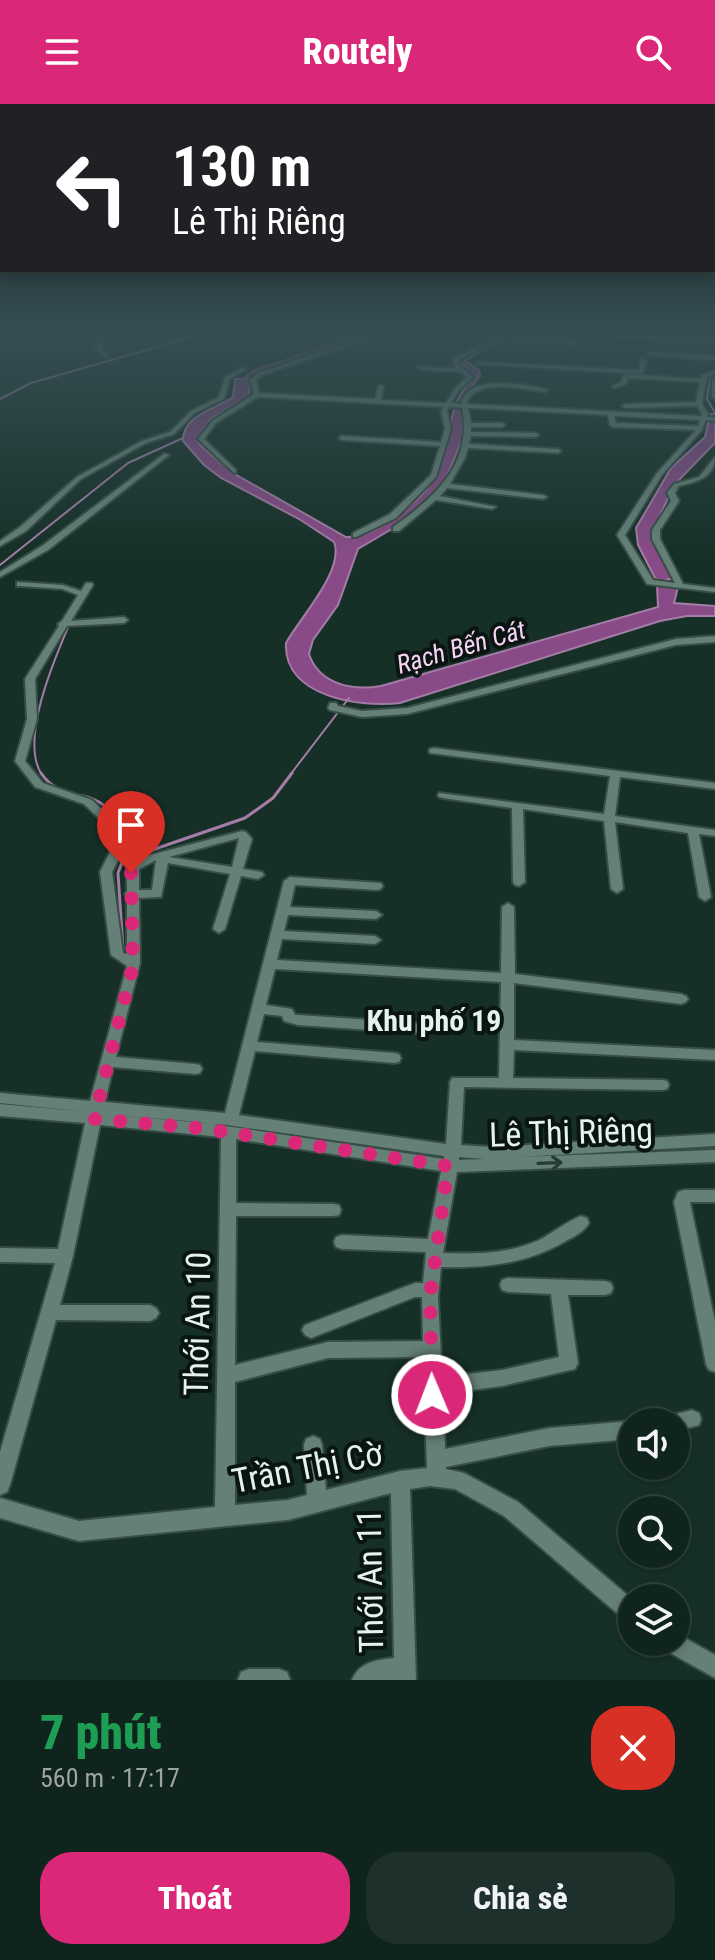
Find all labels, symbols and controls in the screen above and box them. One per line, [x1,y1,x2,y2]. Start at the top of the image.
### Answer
icon: menu [40,30,84,74]
icon: search [631,30,675,74]
text: Routely [303,31,412,73]
text: 130 m [172,134,311,200]
icon: left [40,136,144,240]
text: Lê Thị Riêng [172,201,346,243]
water label: Rạch Bến Cát [393,614,529,680]
pin [97,791,165,873]
icon: arrive [109,803,153,847]
district label: Khu phố 19 [367,1003,501,1038]
street label: Lê Thị Riêng [488,1109,654,1155]
one-way arrow [536,1156,563,1171]
street label: Thới An 10 [176,1252,218,1396]
position arrow [390,1353,474,1437]
map controls [618,1408,690,1656]
button: sound [618,1408,690,1480]
street label: Trần Thị Cờ [229,1433,386,1501]
button: search [618,1496,690,1568]
street label: Thới An 11 [349,1509,391,1653]
button: layers [618,1584,690,1656]
text: 7 phút [40,1704,162,1761]
button: close [591,1706,675,1790]
text: 560 m · 17:17 [40,1763,180,1793]
button: Thoát [40,1852,350,1944]
button: Chia sẻ [366,1852,675,1944]

